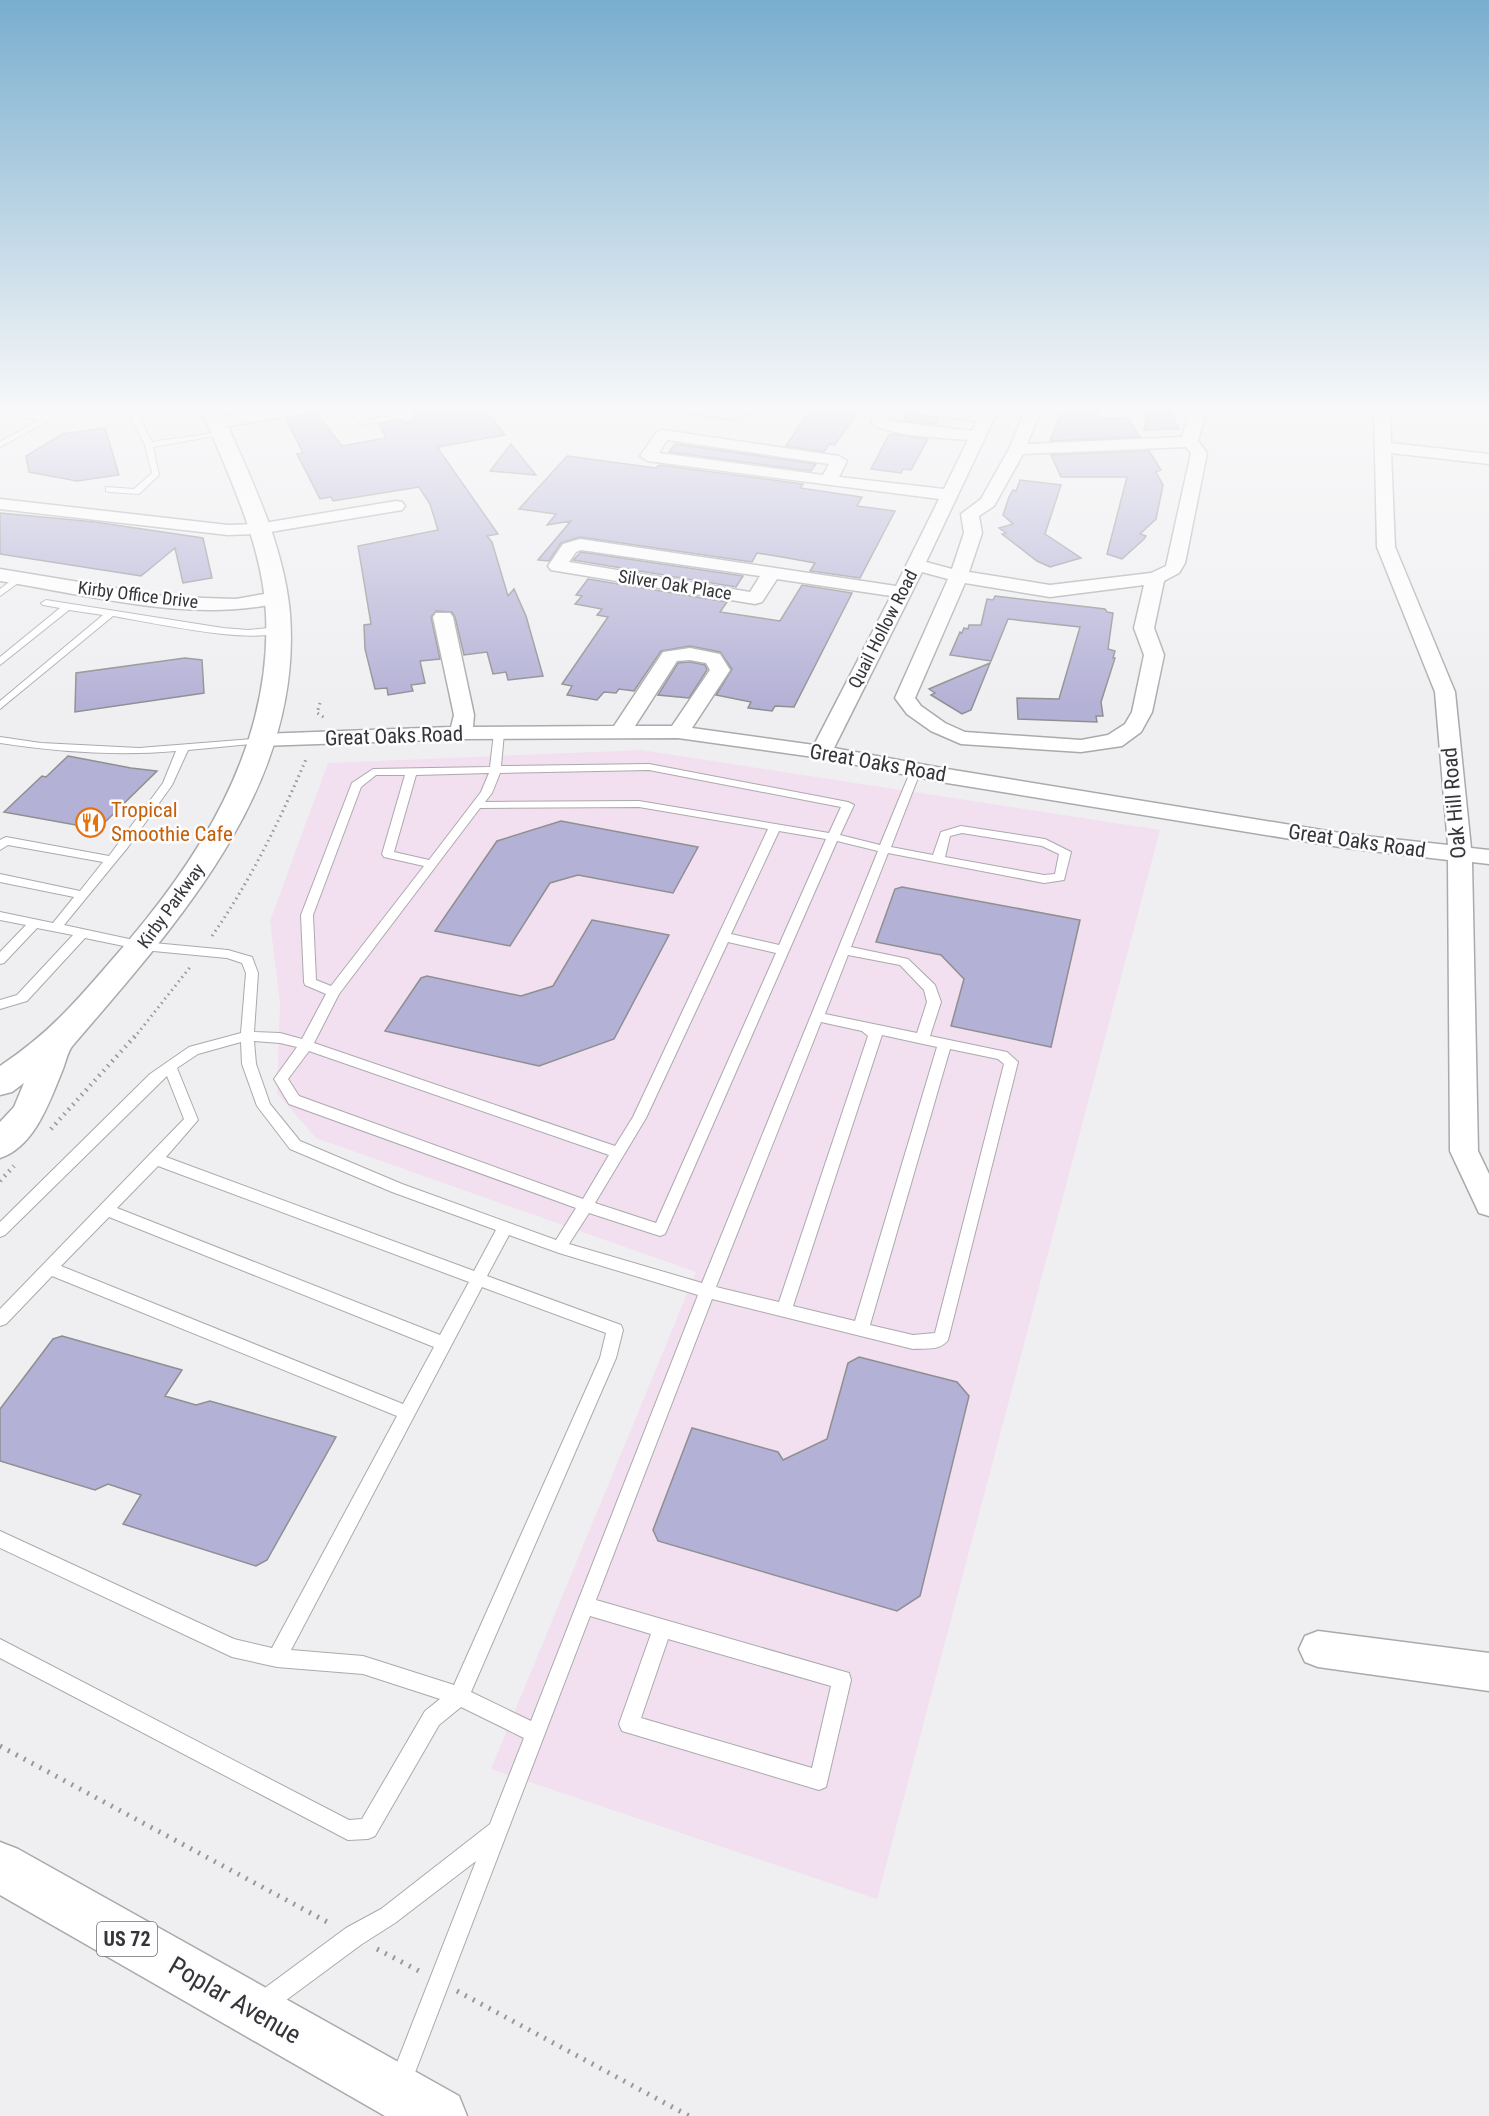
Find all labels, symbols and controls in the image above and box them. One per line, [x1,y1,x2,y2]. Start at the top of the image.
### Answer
street label: Silver Oak Place [617,565,733,604]
street label: Quail Hollow Road [844,566,921,691]
street label: Kirby Office Drive [77,577,199,612]
street label: Great Oaks Road [324,722,464,750]
street label: Great Oaks Road [808,739,948,787]
street label: Oak Hill Road [1437,746,1471,860]
place label: Tropical Smoothie Cafe [111,798,233,846]
restaurant icon: Tropical Smoothie Cafe [74,806,106,838]
street label: Great Oaks Road [1287,819,1427,863]
street label: Kirby Parkway [133,859,209,952]
road number: US 72 [97,1922,157,1956]
street label: Poplar Avenue [164,1950,306,2050]

